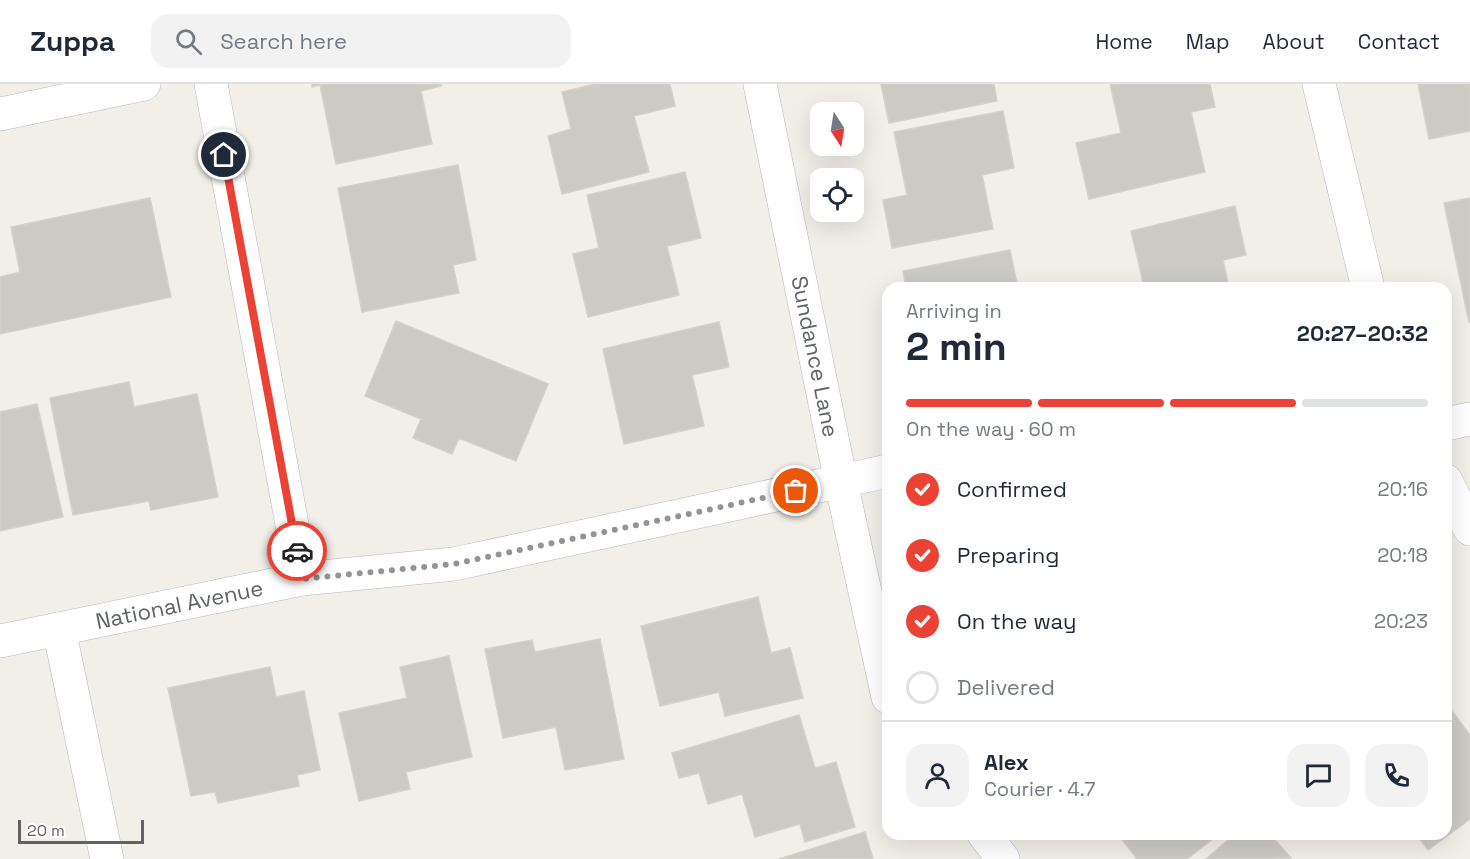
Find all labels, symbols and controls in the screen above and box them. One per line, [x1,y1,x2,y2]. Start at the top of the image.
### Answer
search box [151,14,571,68]
text: Zuppa [30,23,115,59]
icon: search [172,25,205,58]
text: Search here [220,27,347,55]
text: Home [1095,28,1153,55]
text: Map [1186,28,1230,55]
text: About [1263,28,1325,55]
text: Contact [1358,28,1440,55]
north arrow [810,102,864,156]
map controls [810,102,864,222]
pin [198,129,249,180]
icon: home [207,138,240,171]
button: locate [810,168,864,222]
street label: Sundance Lane [785,273,845,439]
text: Arriving in [906,298,1002,324]
text: 20:27–20:32 [1297,319,1428,347]
text: 2 min [906,322,1007,371]
text: On the way · 60 m [906,416,1076,442]
pin [770,465,821,516]
icon: check [906,473,939,506]
icon: bag [779,474,812,507]
text: Confirmed [957,475,1067,503]
text: 20:16 [1377,476,1428,502]
courier [267,521,327,581]
icon: car [281,535,314,568]
icon: check [906,539,939,572]
text: Preparing [957,541,1059,569]
text: 20:18 [1377,542,1428,568]
street label: National Avenue [93,573,266,635]
icon: check [906,605,939,638]
text: On the way [957,607,1076,635]
text: 20:23 [1374,608,1428,634]
text: Delivered [957,673,1055,701]
button: person [906,744,969,807]
button: chat [1287,744,1350,807]
button: phone [1365,744,1428,807]
text: Alex [984,748,1029,776]
text: Courier · 4.7 [984,776,1095,802]
scale bar [18,817,144,844]
text: 20 m [27,820,65,841]

